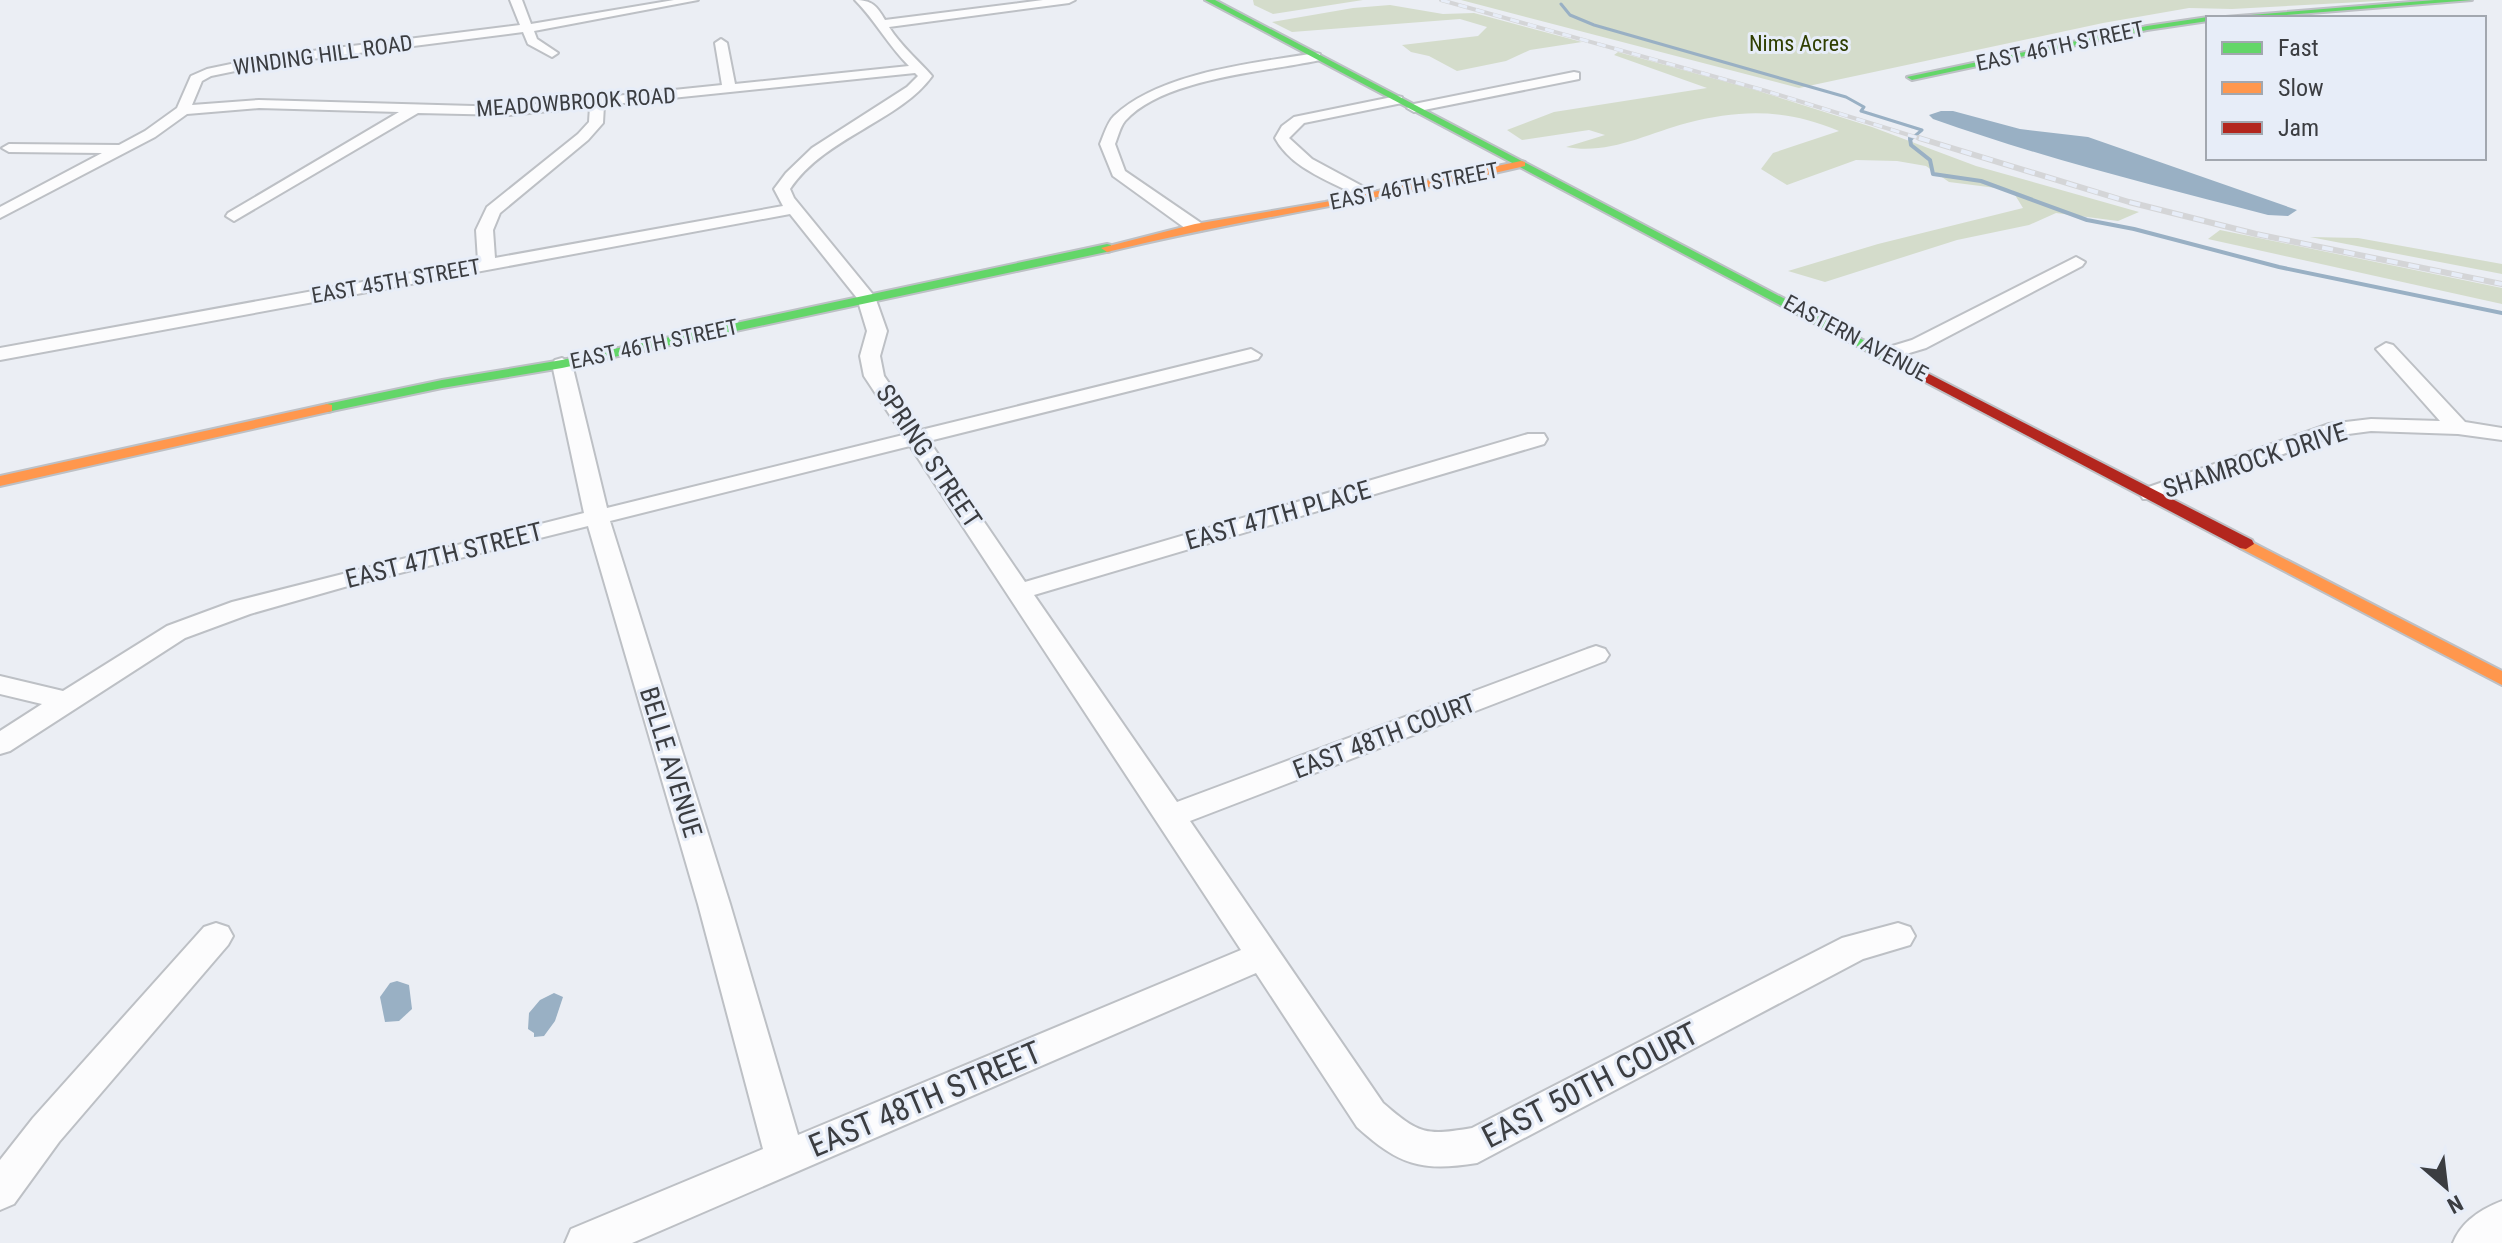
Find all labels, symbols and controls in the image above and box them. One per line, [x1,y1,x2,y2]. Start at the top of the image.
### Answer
street label: EAST 46TH STREET [1974,16,2146,76]
legend [2206,16,2486,160]
street label: WINDING HILL ROAD [232,30,414,80]
park label: Nims Acres [1749,31,1849,56]
text: Fast [2278,34,2319,62]
text: Slow [2278,74,2324,102]
street label: MEADOWBROOK ROAD [475,83,677,121]
text: Jam [2278,114,2319,142]
street label: EAST 46TH STREET [1328,157,1500,215]
street label: EAST 45TH STREET [310,254,482,308]
street label: EASTERN AVENUE [1780,289,1932,387]
street label: EAST 46TH STREET [568,314,740,374]
street label: SPRING STREET [870,379,988,533]
street label: SHAMROCK DRIVE [2159,416,2351,504]
street label: EAST 47TH PLACE [1182,474,1374,556]
street label: EAST 47TH STREET [342,516,546,594]
street label: BELLE AVENUE [634,683,708,841]
street label: EAST 48TH COURT [1289,687,1479,785]
street label: EAST 50TH COURT [1476,1014,1704,1156]
street label: EAST 48TH STREET [803,1033,1047,1165]
north arrow [2406,1147,2486,1227]
text: N [2443,1190,2467,1218]

